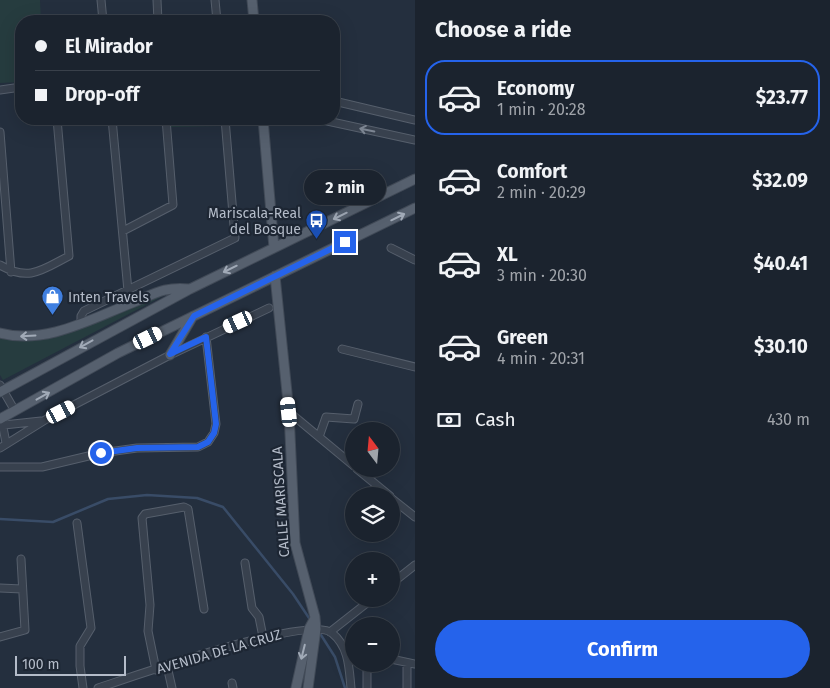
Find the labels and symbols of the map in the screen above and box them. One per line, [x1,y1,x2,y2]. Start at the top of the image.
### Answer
one-way arrow [360,125,376,134]
callout: 2 min [304,170,386,204]
place label: Mariscala-Real del Bosque [208,205,301,238]
bus stop icon: Mariscala-Real del Bosque [305,209,329,240]
one-way arrow [333,212,348,221]
one-way arrow [390,212,405,221]
route end [334,231,356,253]
one-way arrow [223,265,238,275]
shop icon: Inten Travels [40,285,64,316]
place label: Inten Travels [68,289,149,306]
car [221,309,254,335]
car [131,325,164,351]
one-way arrow [20,332,36,341]
one-way arrow [78,339,93,349]
one-way arrow [35,390,49,400]
car [279,396,298,428]
car [44,399,77,425]
north arrow [345,422,400,478]
route start [90,442,112,464]
street label: CALLE MARISCALA [269,446,293,558]
street label: AVENIDA DE LA CRUZ [155,626,283,678]
one-way arrow [298,643,307,659]
scale bar [15,653,126,676]

